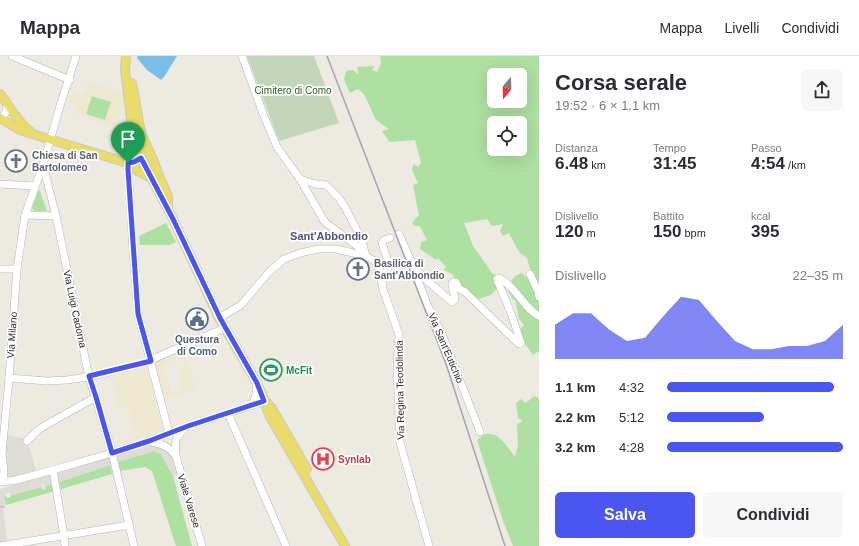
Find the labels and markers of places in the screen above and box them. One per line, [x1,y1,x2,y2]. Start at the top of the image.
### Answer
pin [111,122,145,163]
church icon: Chiesa di San Bartolomeo [3,148,29,174]
place label: Chiesa di San Bartolomeo [32,150,98,173]
church icon: Basilica di Sant'Abbondio [345,256,371,282]
place label: Basilica di Sant'Abbondio [374,258,445,281]
public building icon: Questura di Como [184,306,210,332]
place label: Questura di Como [175,334,219,357]
sports icon: McFit [258,357,284,383]
place label: McFit [286,365,313,376]
hospital icon: Synlab [310,446,336,472]
place label: Synlab [338,454,371,465]

